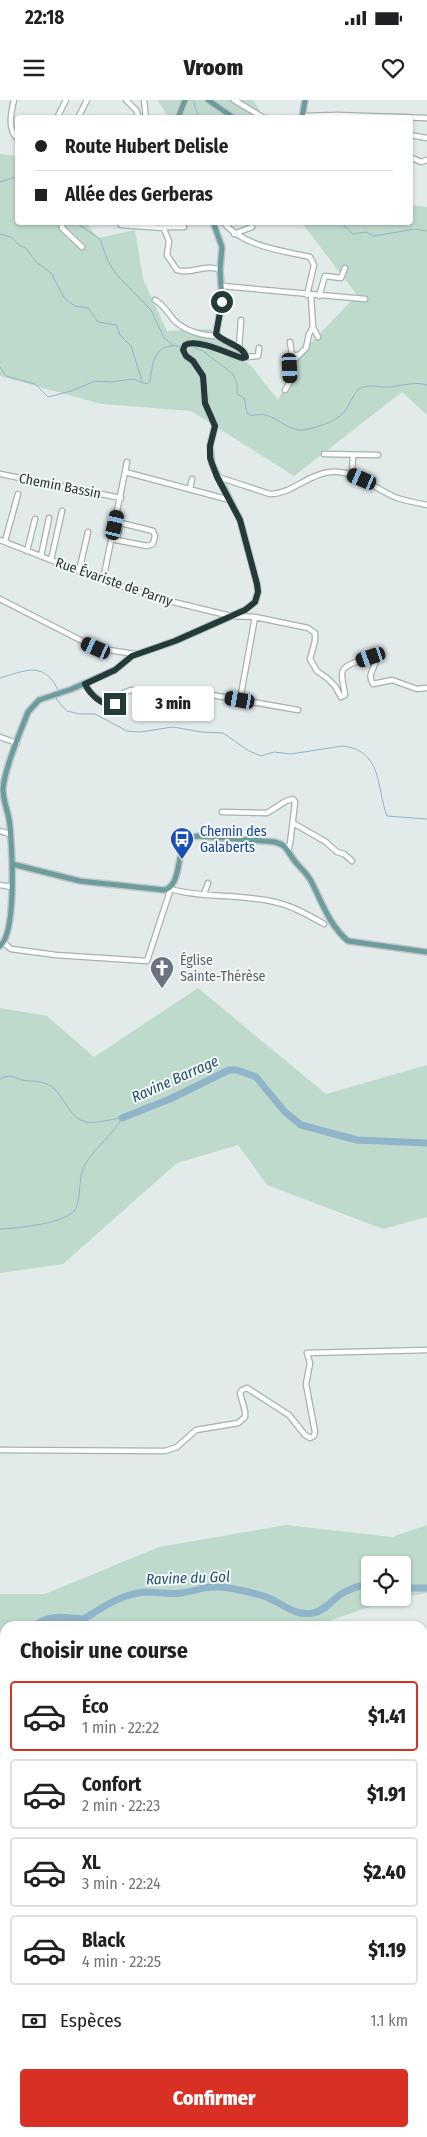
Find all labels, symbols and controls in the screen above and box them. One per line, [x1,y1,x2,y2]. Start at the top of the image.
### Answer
text: 22:18 [25,6,64,29]
icon: menu [20,54,48,82]
text: Vroom [184,54,243,81]
icon: heart [379,54,407,82]
text: Route Hubert Delisle [65,135,228,158]
text: Allée des Gerberas [65,183,213,206]
route start [211,291,233,313]
car [281,353,298,383]
car [345,466,378,492]
street label: Chemin Bassin [17,470,103,502]
car [104,509,125,541]
street label: Rue Évariste de Parny [53,553,176,610]
car [79,635,112,661]
car [354,645,387,669]
callout: 3 min [132,686,215,722]
car [223,690,256,710]
route end [104,693,126,715]
text: 3 min [155,694,191,713]
place label: Chemin des Galaberts [200,823,267,856]
bus stop icon: Chemin des Galaberts [169,826,195,860]
place label: Église Sainte-Thérèse [180,951,266,985]
church icon: Église Sainte-Thérèse [149,955,175,989]
water label: Ravine Barrage [129,1052,221,1106]
map controls [361,1556,411,1606]
button: locate [361,1556,411,1606]
water label: Ravine du Gol [146,1568,230,1588]
text: Choisir une course [20,1637,188,1664]
icon: car [22,1694,67,1739]
text: Éco [82,1695,109,1718]
text: $1.41 [368,1705,406,1728]
text: 1 min · 22:22 [82,1718,159,1737]
icon: car [22,1772,67,1817]
text: Confort [82,1773,142,1796]
text: $1.91 [367,1783,406,1806]
text: 2 min · 22:23 [82,1796,160,1815]
icon: car [22,1850,67,1895]
text: XL [82,1851,101,1874]
text: $2.40 [363,1861,406,1884]
text: 3 min · 22:24 [82,1874,161,1893]
icon: car [22,1928,67,1973]
text: Black [82,1929,125,1952]
text: $1.19 [368,1939,406,1962]
text: 4 min · 22:25 [82,1952,161,1971]
icon: cash [20,2007,48,2035]
text: Espèces [60,2009,122,2032]
text: 1.1 km [370,2011,408,2030]
button: Confirmer [20,2069,408,2127]

